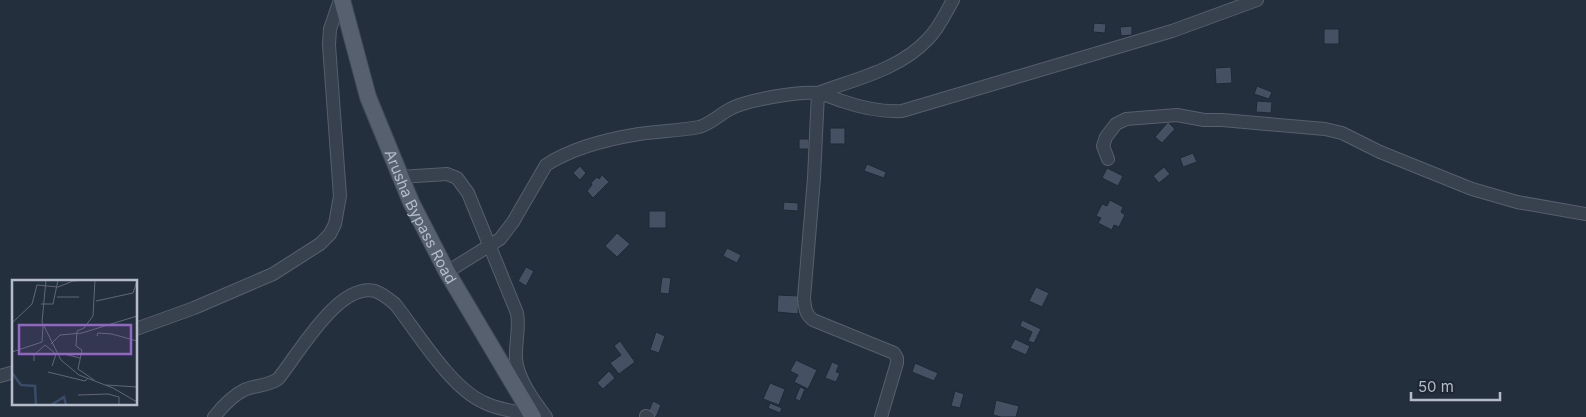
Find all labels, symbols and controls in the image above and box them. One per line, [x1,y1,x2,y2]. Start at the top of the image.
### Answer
street label: Arusha Bypass Road [381,146,461,287]
inset map [12,280,138,404]
scale bar [1411,370,1500,402]
text: 50 m [1418,377,1454,396]

